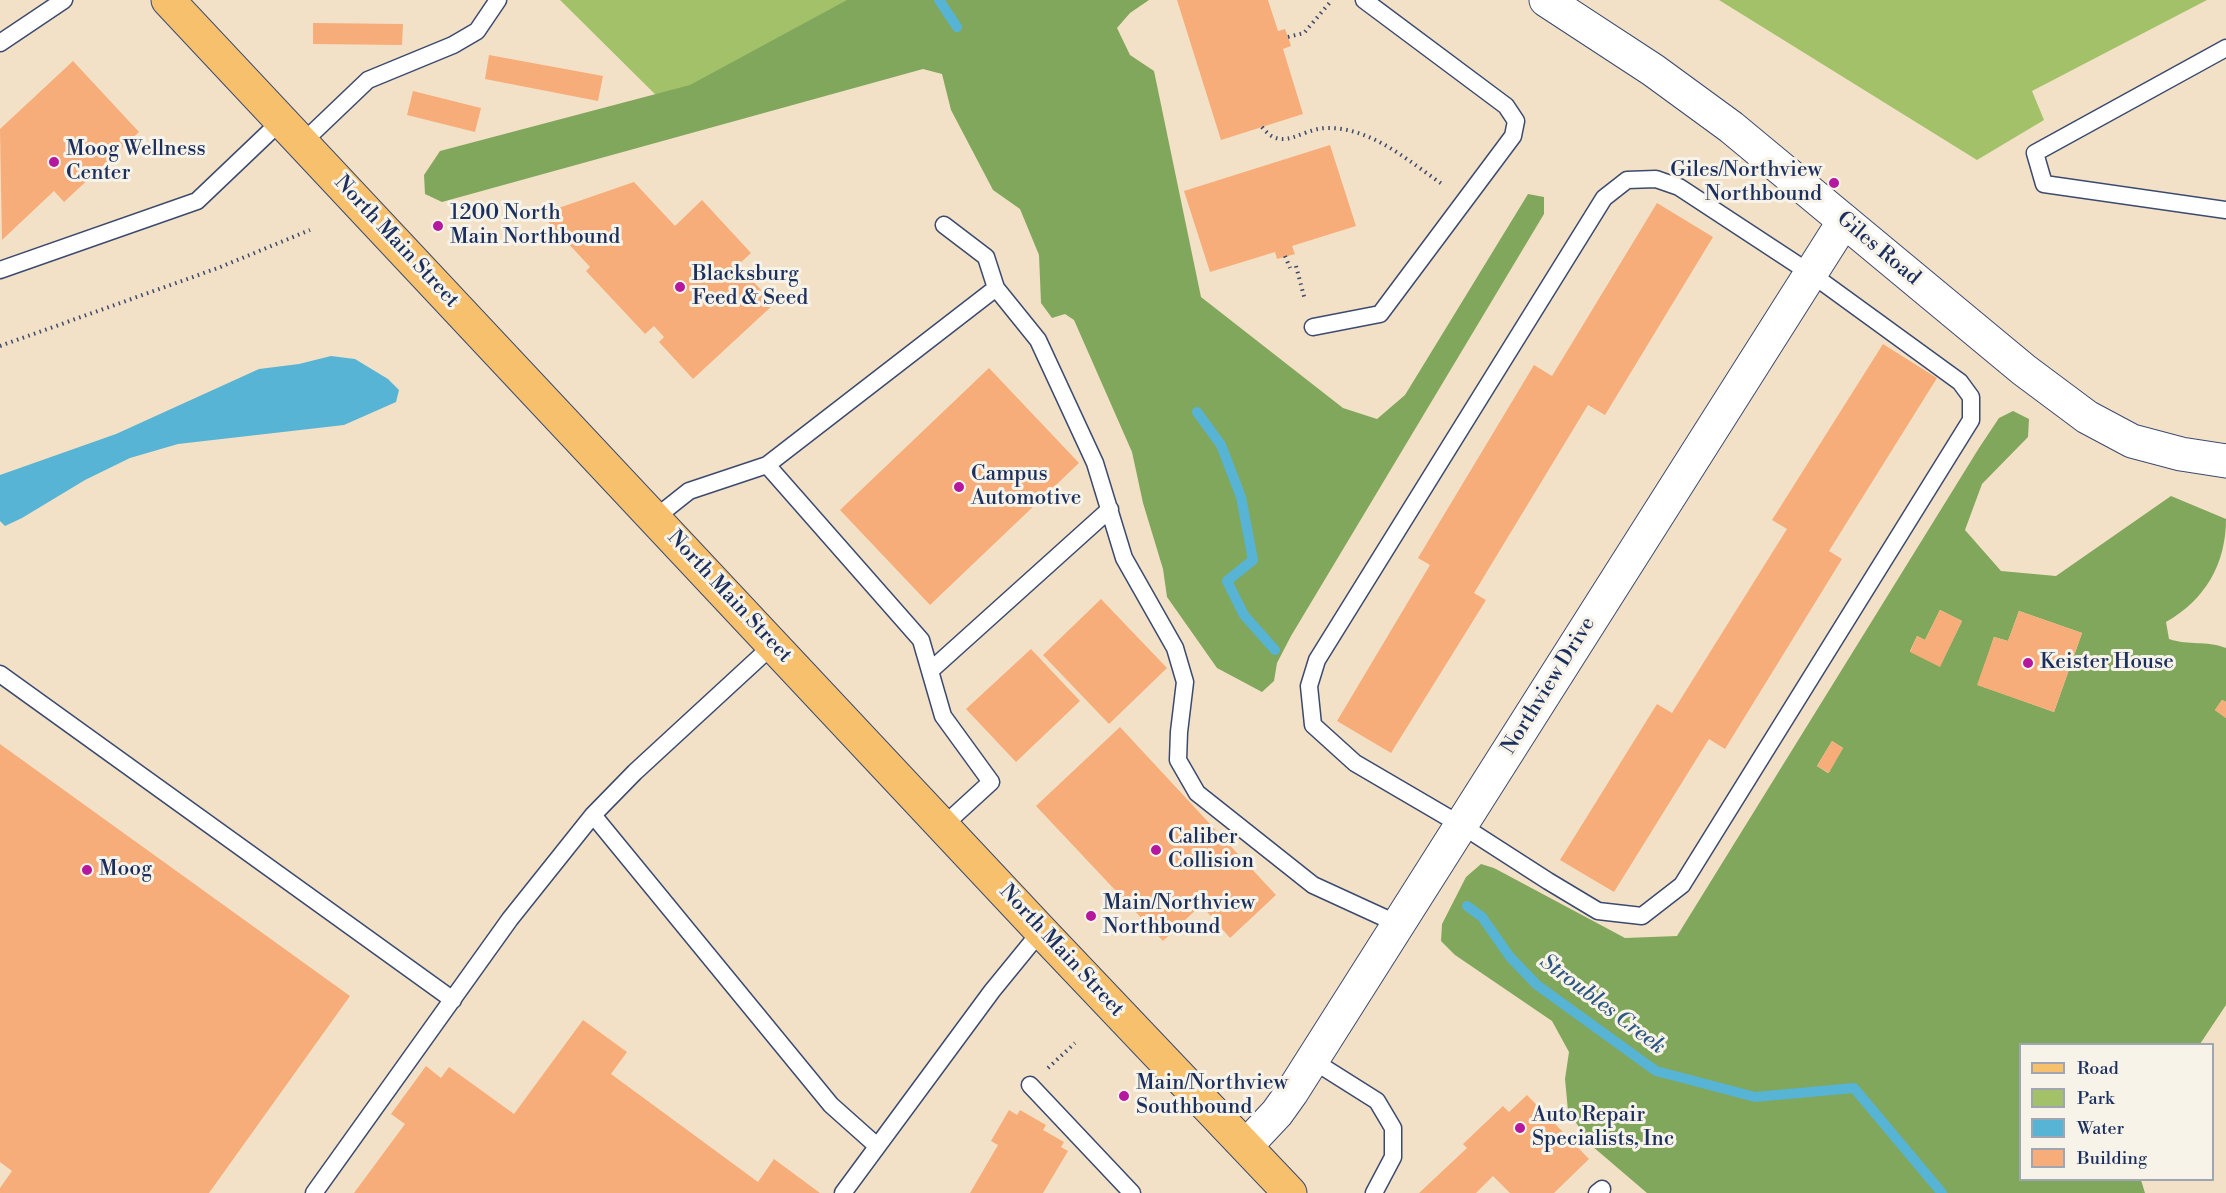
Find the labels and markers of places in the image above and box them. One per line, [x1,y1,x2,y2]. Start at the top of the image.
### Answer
place label: Moog Wellness Center [66,137,206,187]
marker: Moog Wellness Center [47,155,61,169]
place label: Giles/Northview Northbound [1670,158,1822,208]
marker: Giles/Northview Northbound [1827,176,1841,190]
place label: 1200 North Main Northbound [450,201,620,251]
marker: 1200 North Main Northbound [431,219,445,233]
place label: Blacksburg Feed & Seed [692,262,808,312]
marker: Blacksburg Feed & Seed [673,280,687,294]
place label: Campus Automotive [971,462,1081,512]
marker: Campus Automotive [952,480,966,494]
place label: Keister House [2040,650,2174,676]
marker: Keister House [2021,656,2035,670]
place label: Caliber Collision [1168,825,1254,875]
marker: Caliber Collision [1149,843,1163,857]
place label: Moog [99,857,152,883]
marker: Moog [80,863,94,877]
place label: Main/Northview Northbound [1103,891,1255,941]
marker: Main/Northview Northbound [1084,909,1098,923]
place label: Main/Northview Southbound [1136,1071,1288,1121]
marker: Main/Northview Southbound [1117,1089,1131,1103]
place label: Auto Repair Specialists, Inc [1532,1103,1674,1153]
marker: Auto Repair Specialists, Inc [1513,1121,1527,1135]

